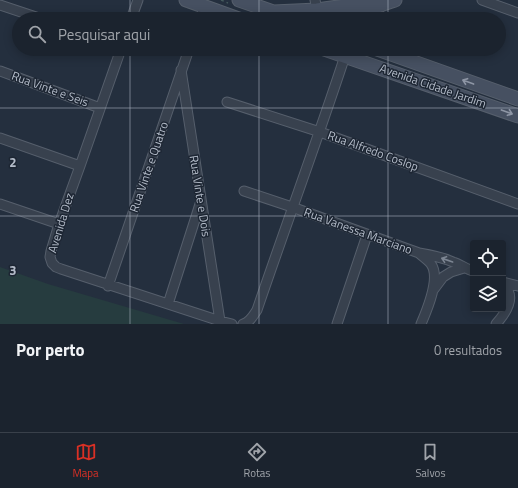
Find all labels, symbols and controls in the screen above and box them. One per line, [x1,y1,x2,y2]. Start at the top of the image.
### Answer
search box [12,12,506,56]
icon: search [26,23,48,45]
text: Pesquisar aqui [58,23,150,46]
street label: Avenida Cidade Jardim [377,58,489,113]
street label: Rua Vinte e Seis [9,66,92,111]
one-way arrow [462,77,474,85]
one-way arrow [500,109,512,117]
street label: Rua Vinte e Quatro [124,119,173,215]
street label: Rua Alfredo Coslop [325,125,421,176]
text: 2 [9,152,17,172]
street label: Rua Vinte e Dois [185,154,216,238]
street label: Avenida Dez [42,190,79,255]
street label: Rua Vanessa Marciano [301,202,415,259]
map controls [470,240,506,312]
button: locate [470,240,506,276]
one-way arrow [441,255,453,263]
text: 3 [9,260,17,280]
button: layers [470,276,506,312]
text: Por perto [16,337,85,363]
text: 0 resultados [434,340,502,360]
tab: Mapa [72,441,99,481]
tab: Rotas [243,441,270,481]
tab: Salvos [415,441,446,481]

